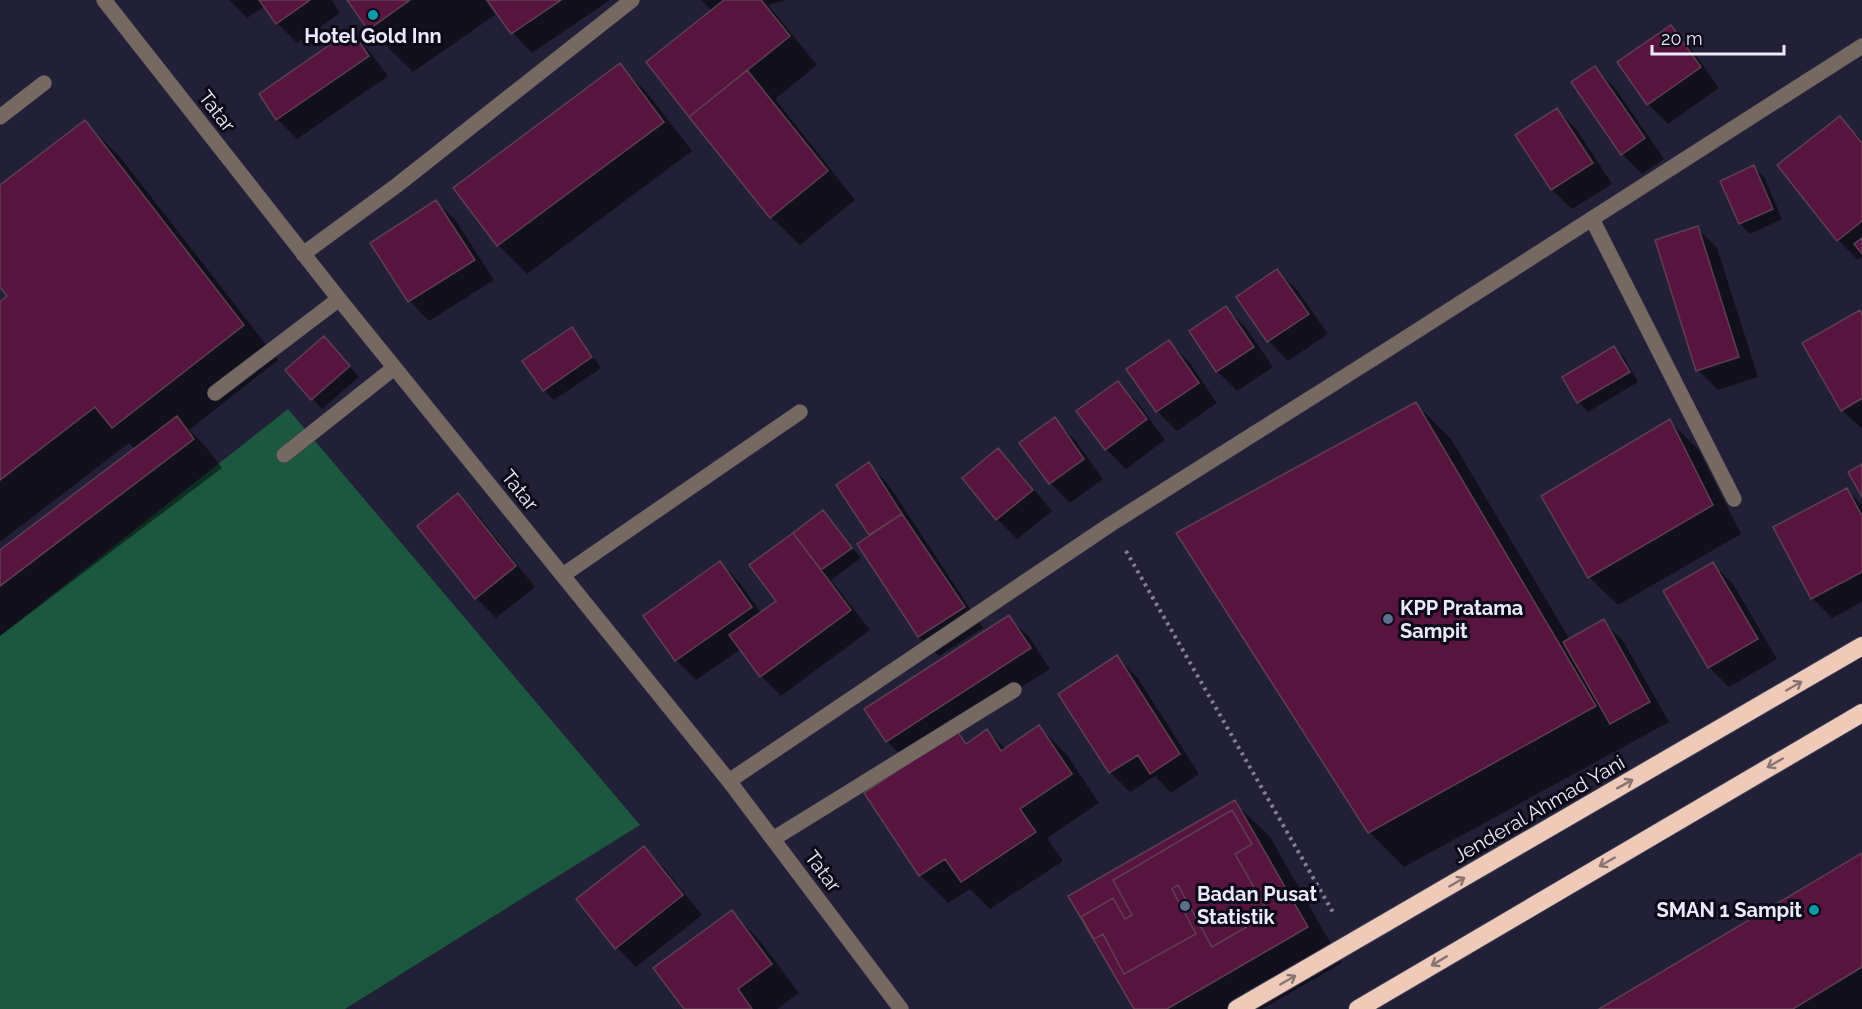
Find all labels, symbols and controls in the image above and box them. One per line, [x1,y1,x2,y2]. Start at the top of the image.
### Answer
marker: Hotel Gold Inn [366,8,380,22]
scale bar [1652,18,1784,56]
place label: Hotel Gold Inn [304,24,442,48]
text: 20 m [1661,28,1703,49]
street label: Tatar [194,86,240,136]
street label: Tatar [496,465,544,515]
place label: KPP Pratama Sampit [1400,596,1523,643]
marker: KPP Pratama Sampit [1381,612,1395,626]
one-way arrow [1785,680,1802,692]
street label: Jenderal Ahmad Yani [1449,750,1629,868]
one-way arrow [1767,758,1784,770]
one-way arrow [1617,778,1634,790]
street label: Tatar [800,846,846,896]
one-way arrow [1599,856,1616,868]
one-way arrow [1448,876,1465,888]
place label: Badan Pusat Statistik [1197,882,1317,929]
place label: SMAN 1 Sampit [1656,898,1802,922]
marker: Badan Pusat Statistik [1178,899,1192,913]
marker: SMAN 1 Sampit [1807,903,1821,917]
one-way arrow [1431,955,1448,967]
one-way arrow [1279,974,1296,986]

